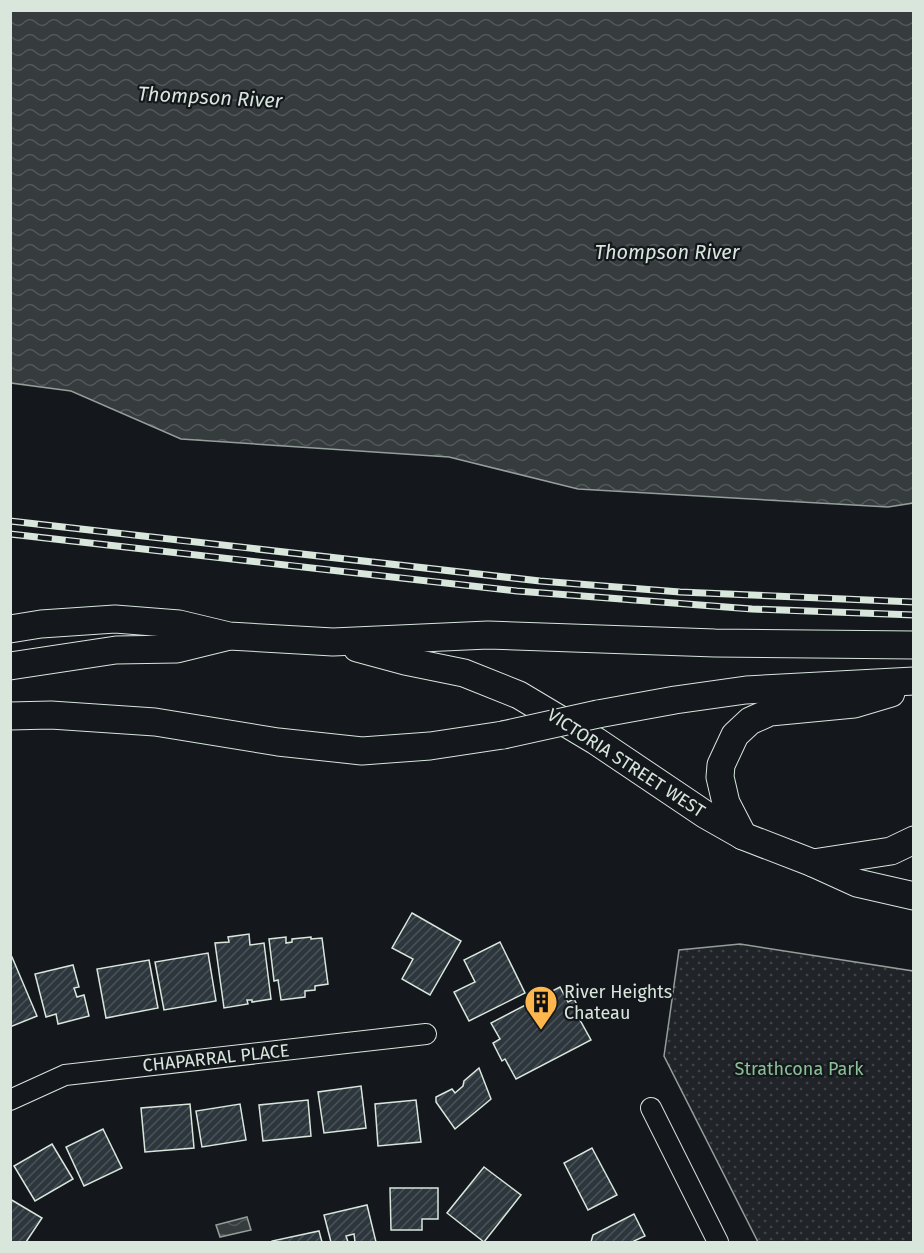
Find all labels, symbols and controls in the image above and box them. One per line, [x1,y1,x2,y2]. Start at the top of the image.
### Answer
water label: Thompson River [137,81,284,113]
water label: Thompson River [595,240,741,264]
street label: VICTORIA STREET WEST [543,704,710,823]
place label: River Heights Chateau [564,981,672,1024]
building icon: River Heights Chateau [523,984,559,1031]
street label: CHAPARRAL PLACE [142,1039,290,1077]
park label: Strathcona Park [735,1058,864,1080]

